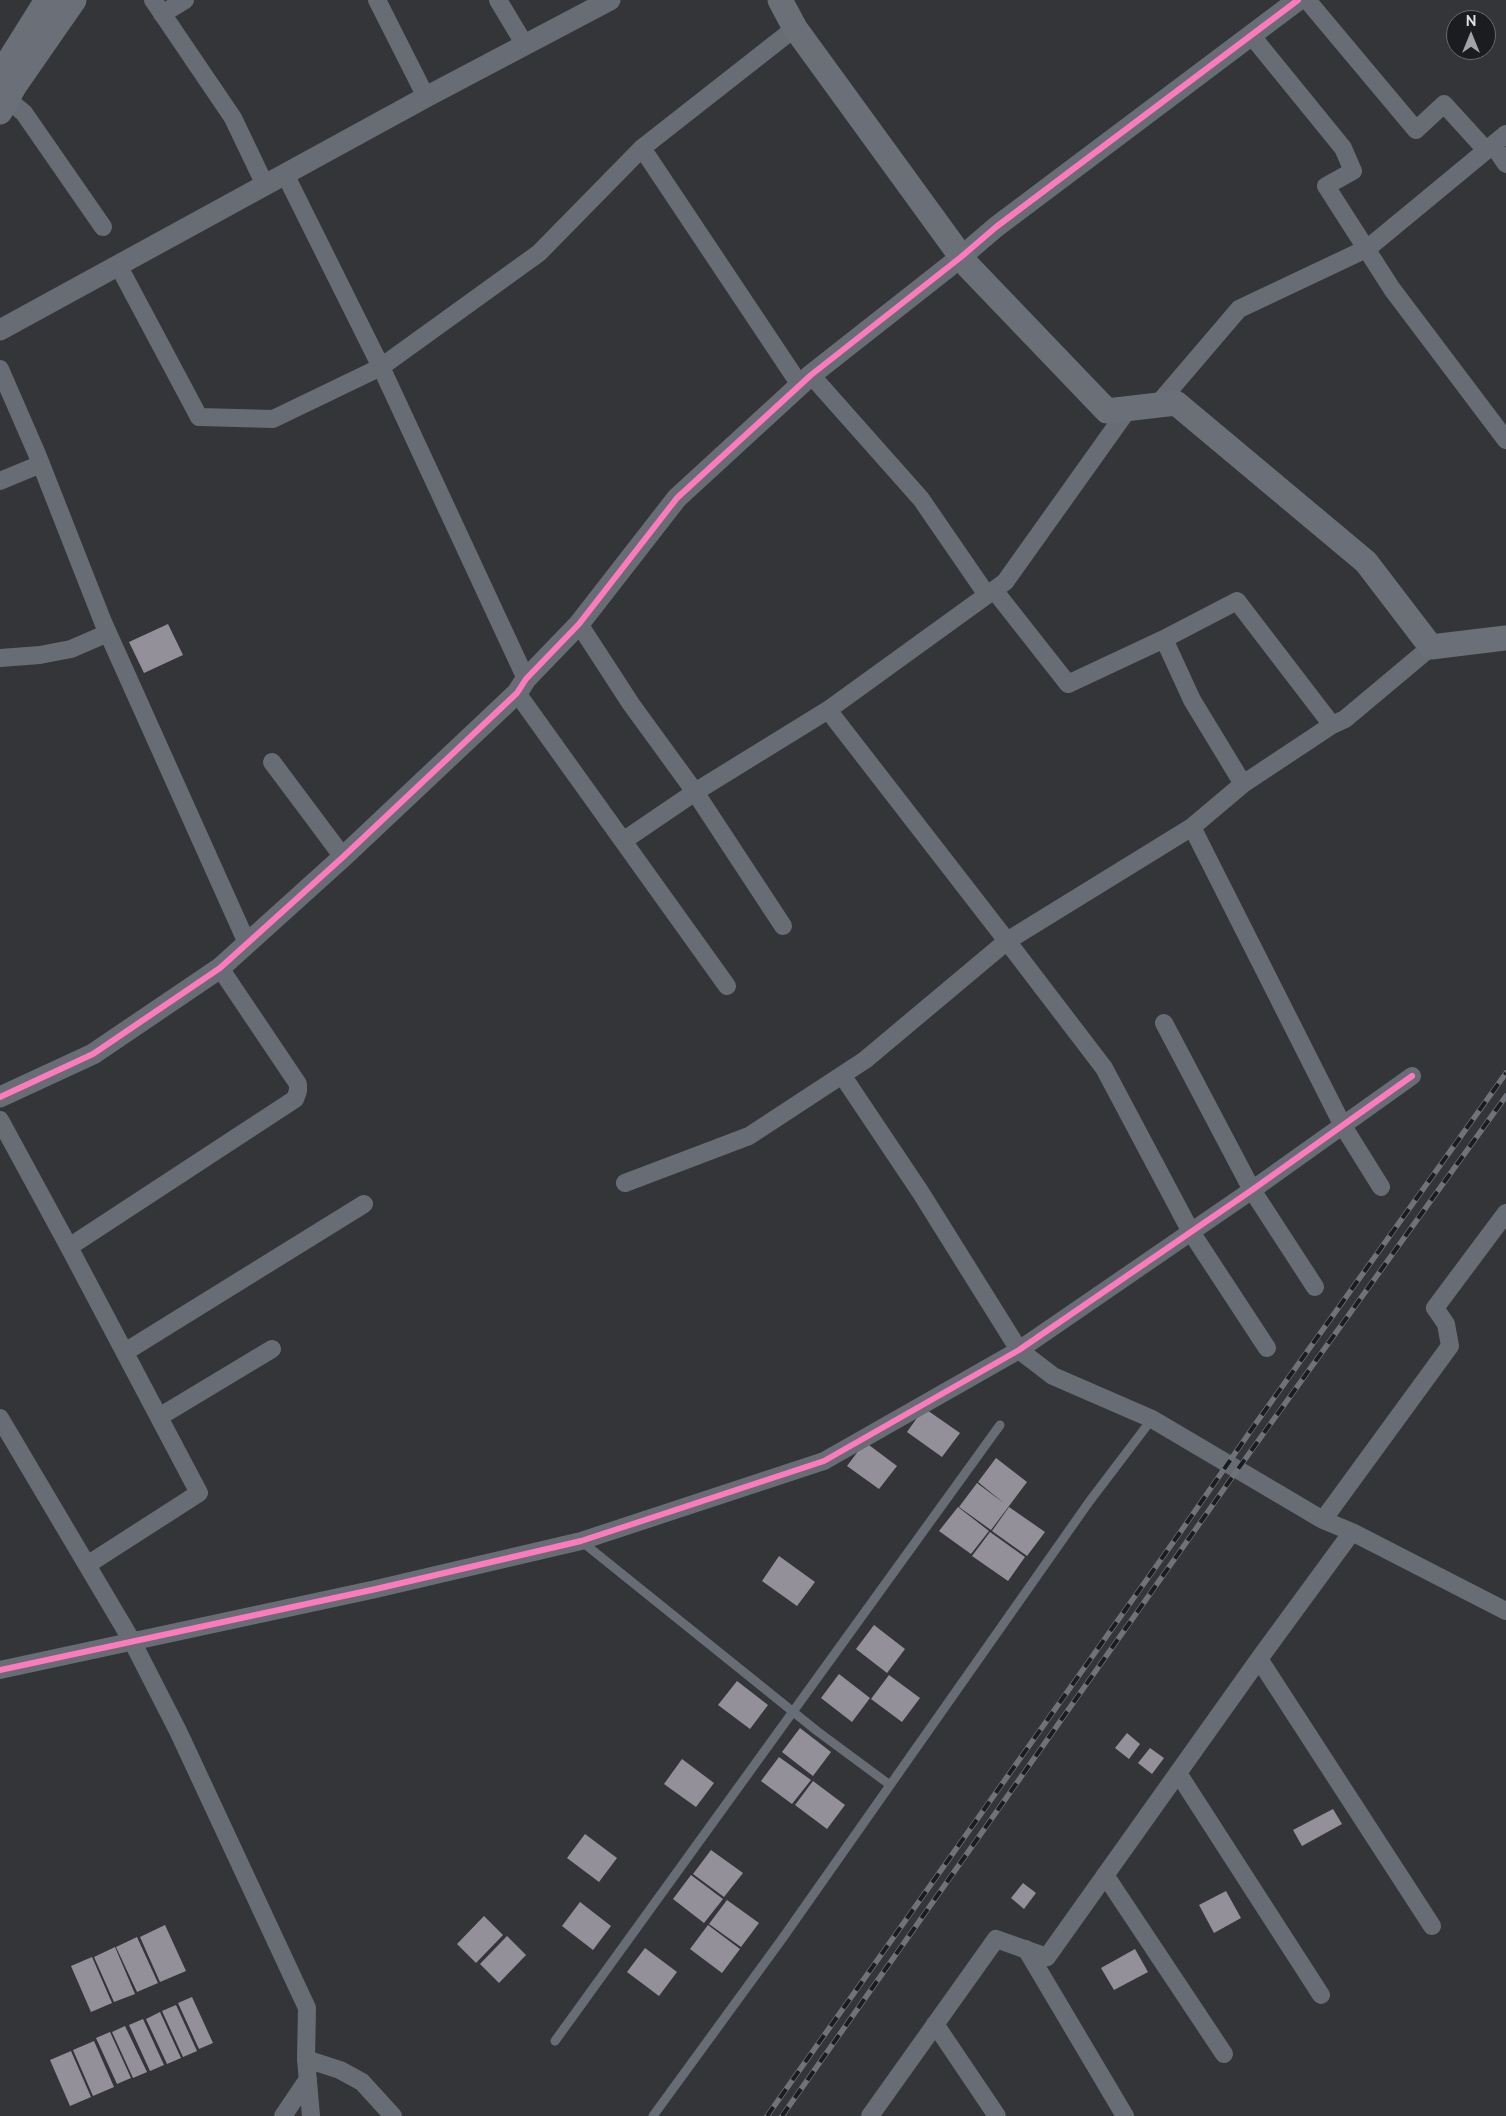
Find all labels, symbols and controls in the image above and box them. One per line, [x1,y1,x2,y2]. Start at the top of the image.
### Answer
north arrow [1446,10,1496,60]
text: N [1466,13,1476,29]

